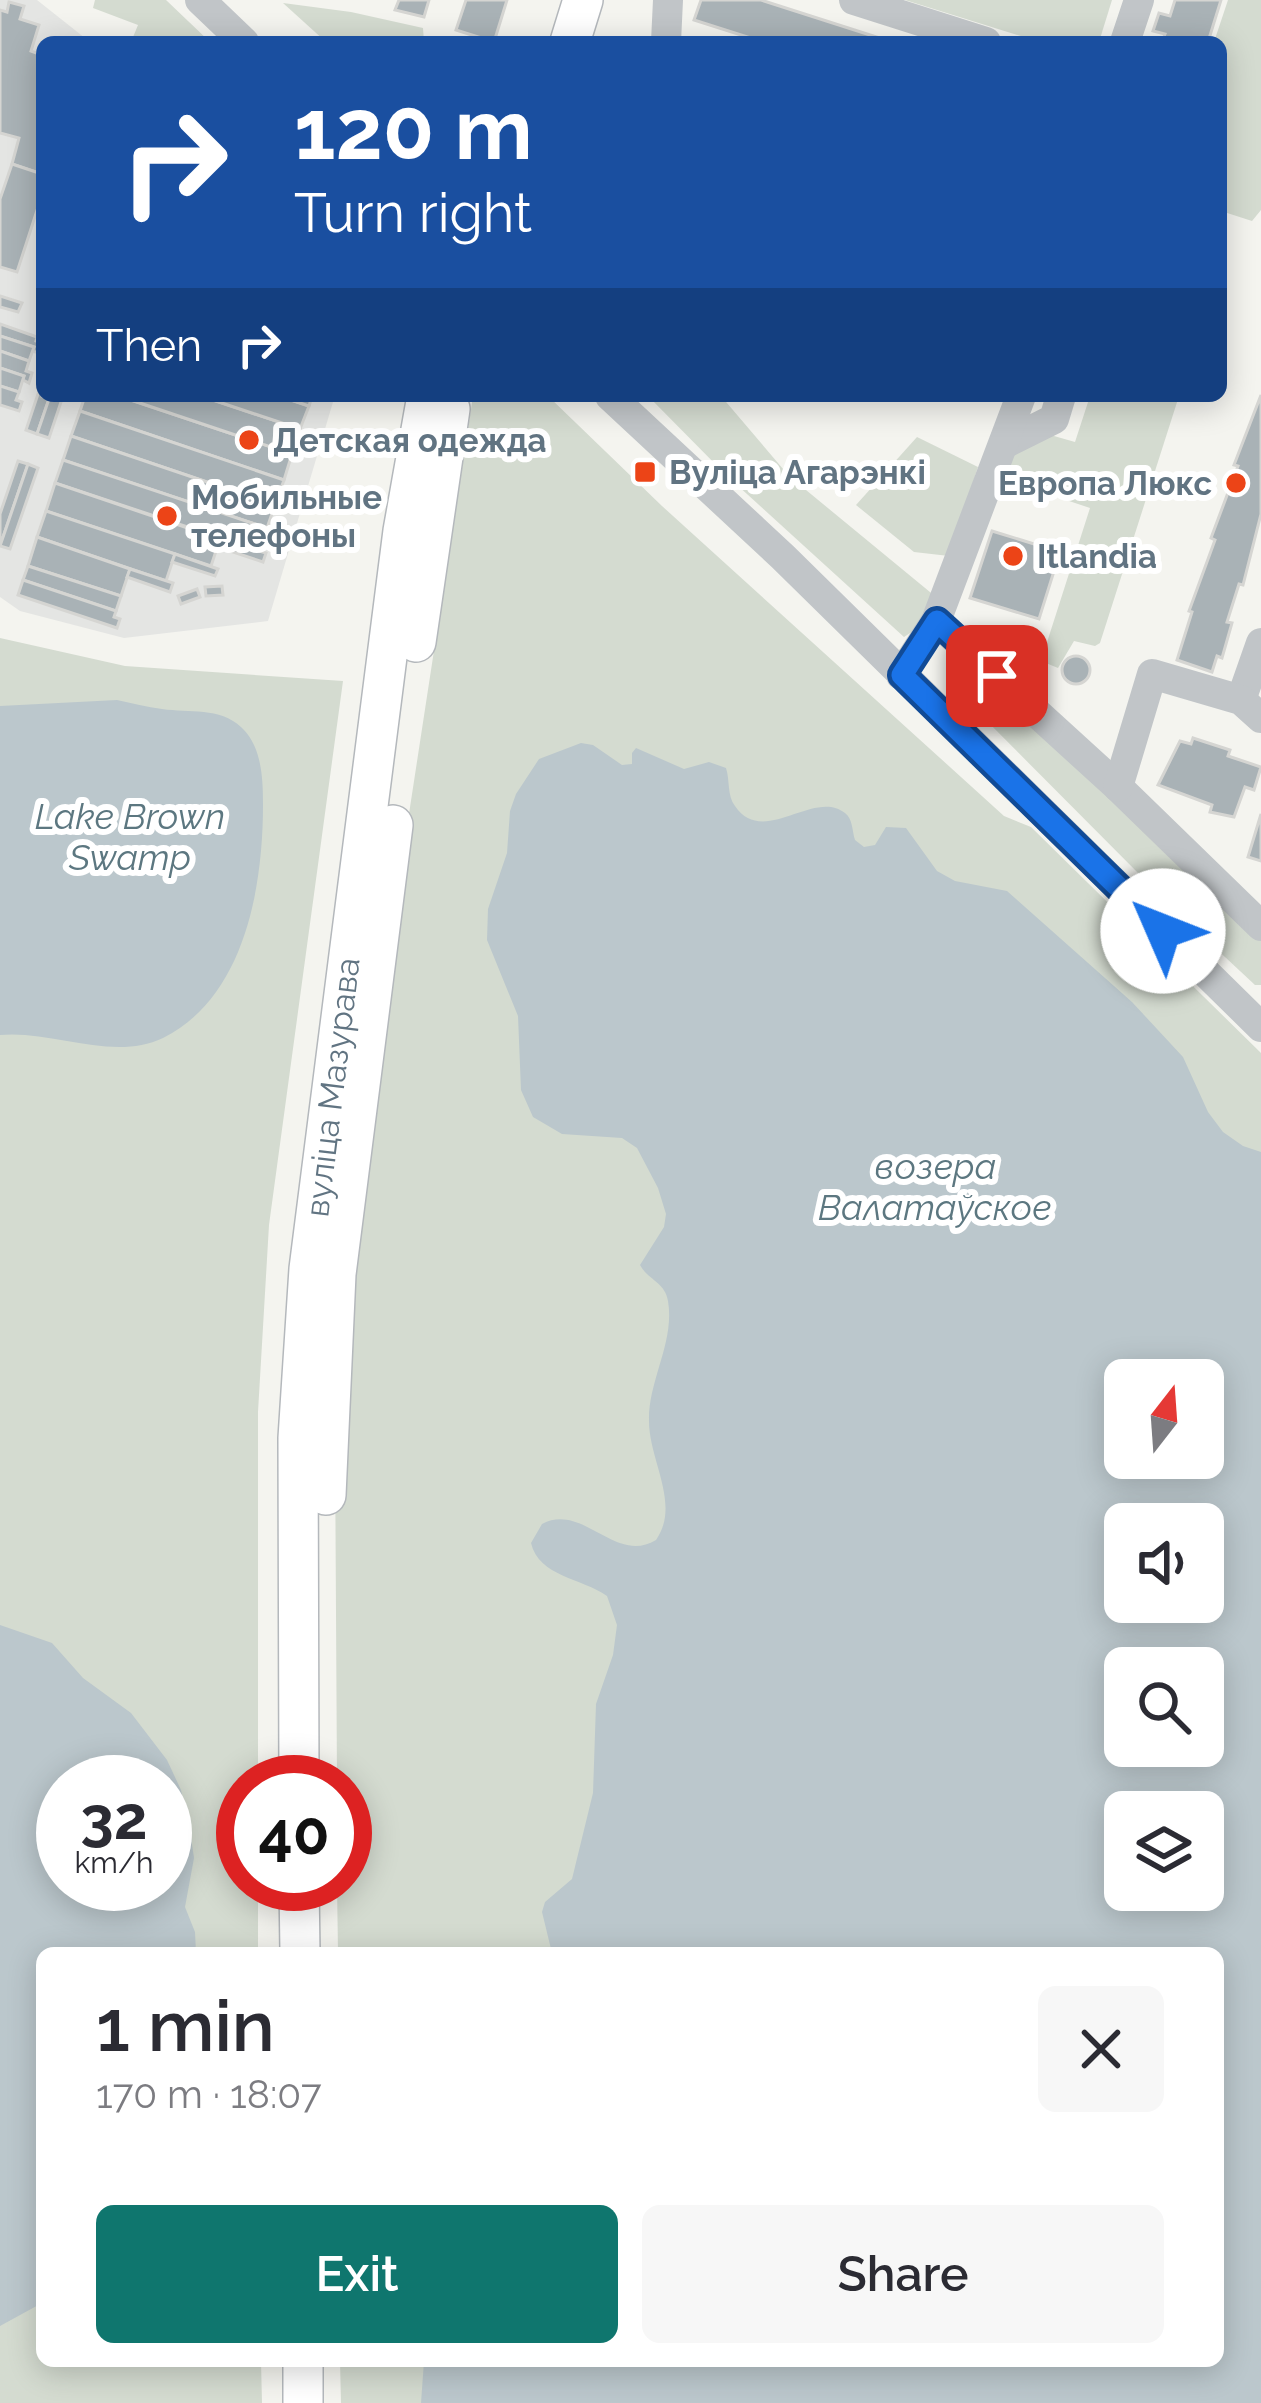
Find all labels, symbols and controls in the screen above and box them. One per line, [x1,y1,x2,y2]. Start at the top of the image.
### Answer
text: 120 m [294,80,533,179]
icon: right [96,84,252,240]
text: Turn right [294,181,532,245]
icon: right [226,312,292,378]
text: Then [96,319,202,372]
place label: Детская одежда [273,421,547,460]
marker: Детская одежда [236,427,262,453]
place label: Вуліца Агарэнкі [669,453,926,492]
marker: Вуліца Агарэнкі [632,459,658,485]
place label: Европа Люкс [998,464,1212,503]
marker: Европа Люкс [1223,470,1249,496]
place label: Мобильные телефоны [191,478,382,555]
marker: Мобильные телефоны [154,503,180,529]
place label: Itlandia [1037,537,1157,576]
marker: Itlandia [1000,543,1026,569]
pin [946,625,1048,727]
icon: arrive [964,643,1030,709]
water label: Lake Brown Swamp [35,795,225,878]
position arrow [1100,868,1226,994]
street label: вуліца Мазурава [297,955,368,1219]
water label: возера Валатаўское [818,1145,1052,1228]
north arrow [1104,1359,1224,1479]
map controls [1104,1359,1224,1911]
button: sound [1104,1503,1224,1623]
button: search [1104,1647,1224,1767]
speed limit sign: 40 [216,1755,372,1911]
text: 32 [80,1783,148,1853]
button: layers [1104,1791,1224,1911]
text: km/h [74,1845,154,1880]
text: 1 min [96,1983,275,2068]
button: close [1038,1986,1164,2112]
text: 170 m · 18:07 [96,2071,322,2117]
button: Exit [96,2205,618,2343]
button: Share [642,2205,1164,2343]

